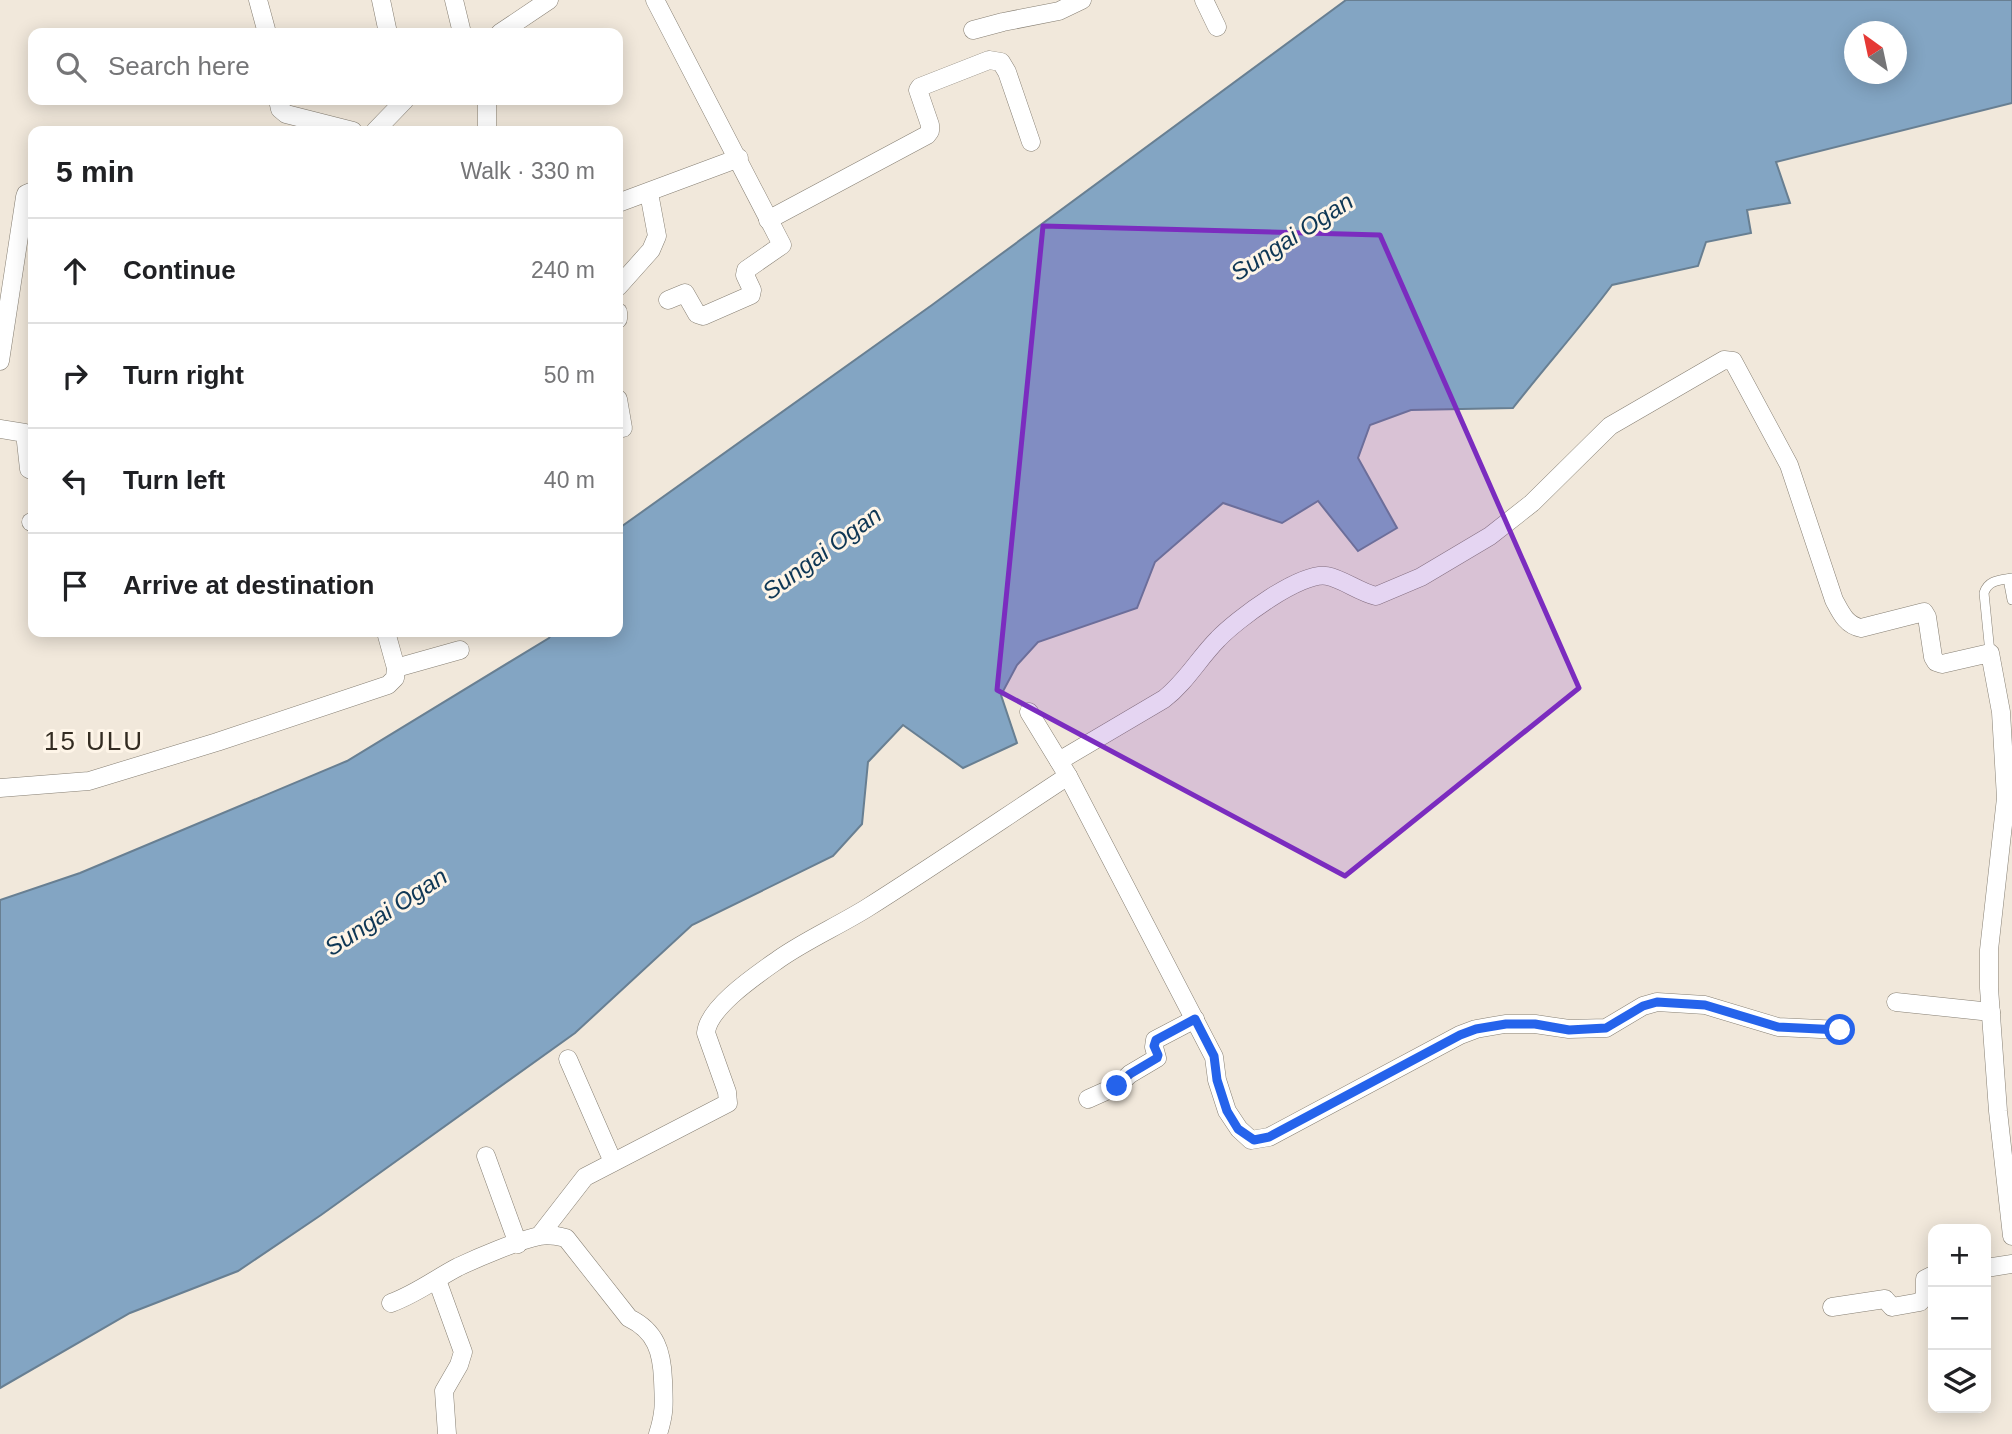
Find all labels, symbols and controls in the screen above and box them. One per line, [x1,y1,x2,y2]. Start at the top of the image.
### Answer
north arrow [1844,21,1907,84]
search box [28,28,623,105]
icon: search [52,48,90,86]
text: Search here [108,51,250,81]
text: 5 min [56,155,134,188]
text: Walk · 330 m [460,158,595,184]
water label: Sungai Ogan [1226,187,1358,286]
icon: ahead [56,252,94,290]
text: Continue [123,255,236,285]
text: 240 m [531,257,595,283]
icon: right [56,357,94,395]
text: Turn right [123,360,244,390]
text: 50 m [544,362,595,388]
icon: left [56,462,94,500]
text: Turn left [123,465,225,495]
text: 40 m [544,467,595,493]
water label: Sungai Ogan [757,500,886,605]
icon: arrive [56,567,94,605]
text: Arrive at destination [123,570,374,600]
district label: 15 ULU [44,726,144,756]
water label: Sungai Ogan [320,862,452,961]
route start [1824,1014,1855,1045]
route end [1101,1070,1132,1101]
map controls [1928,1224,1991,1413]
button: + [1928,1224,1991,1287]
button: − [1928,1287,1991,1350]
button: layers [1928,1350,1991,1413]

